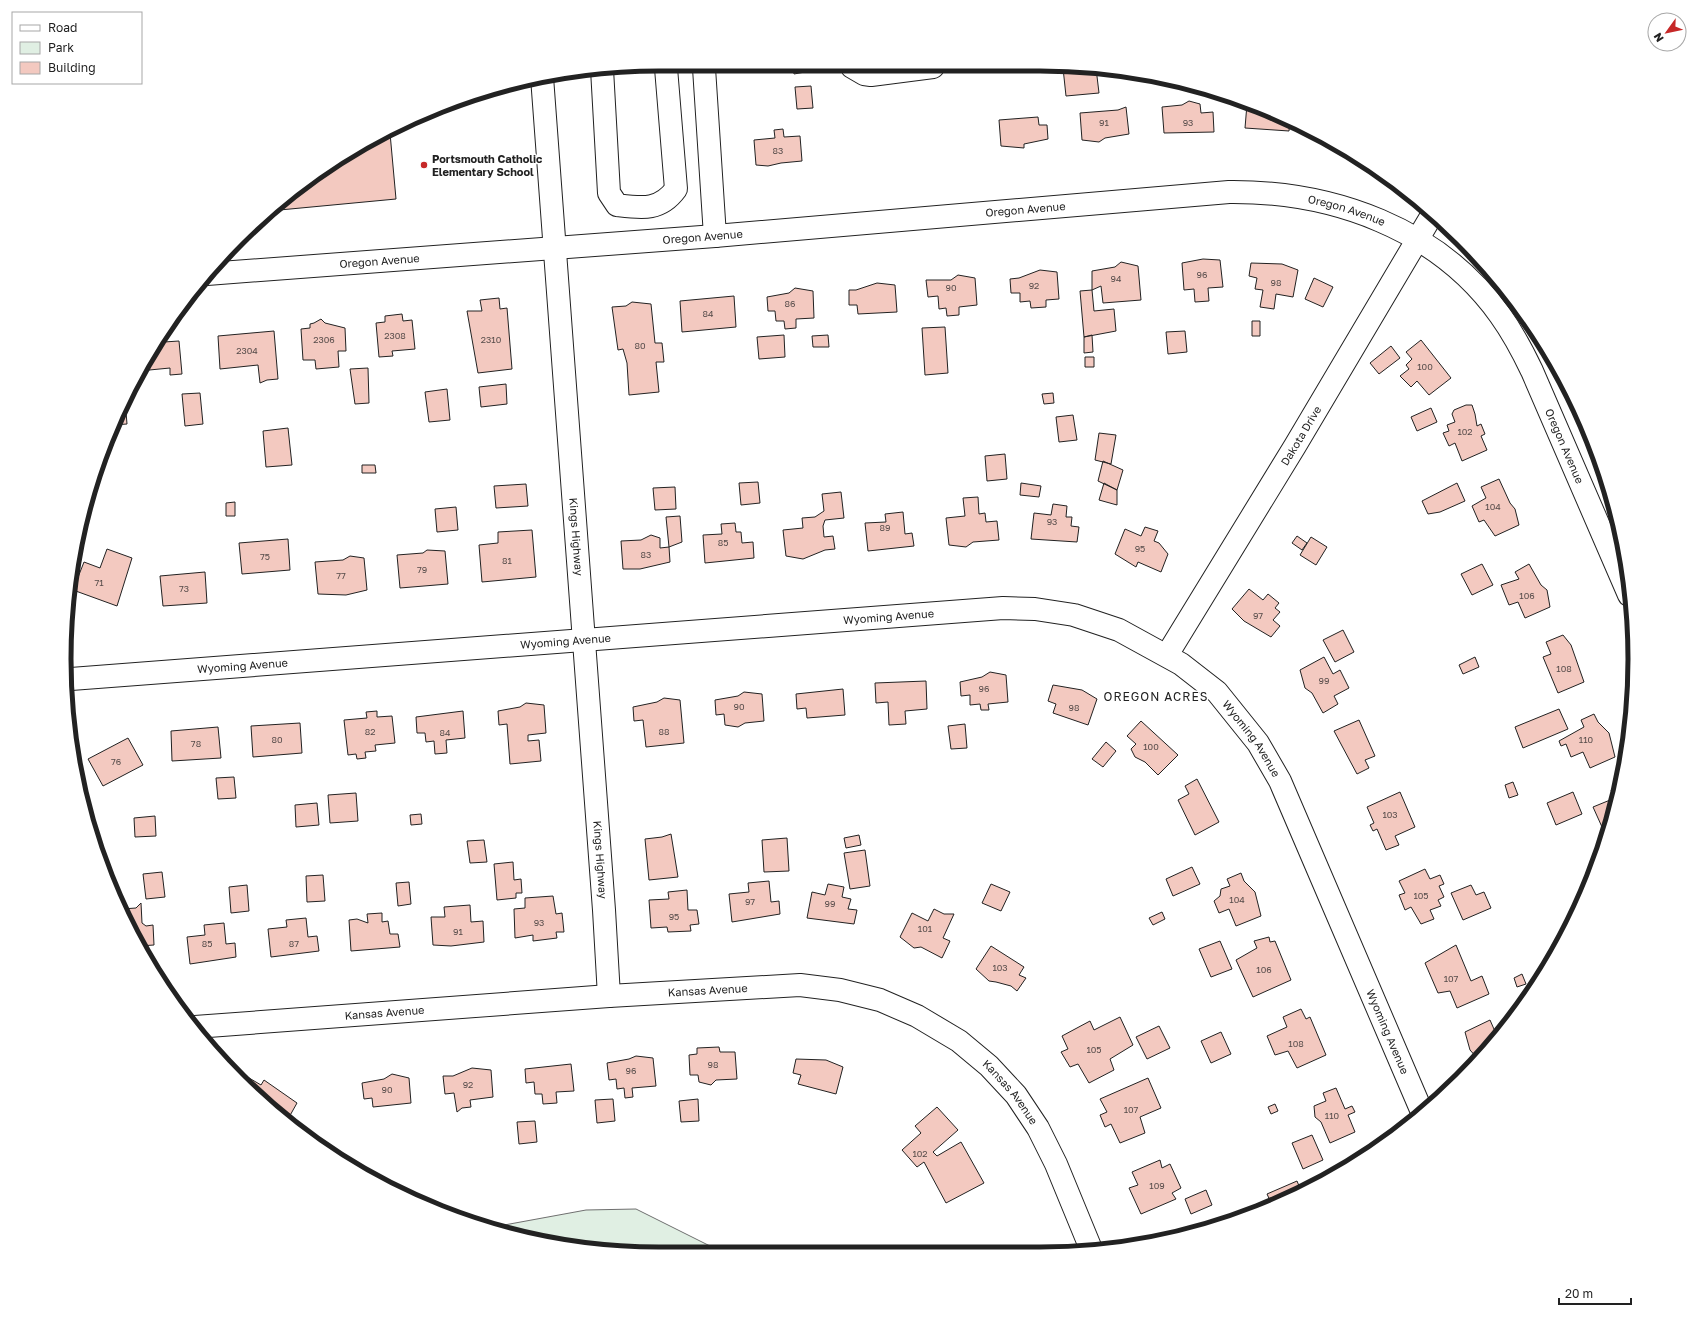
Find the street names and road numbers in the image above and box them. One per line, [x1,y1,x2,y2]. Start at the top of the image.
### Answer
street label: Oregon Avenue [1307,192,1388,228]
street label: Oregon Avenue [985,199,1066,219]
street label: Oregon Avenue [662,227,743,246]
street label: Oregon Avenue [339,251,420,270]
street label: Dakota Drive [1278,403,1323,468]
street label: Oregon Avenue [1543,406,1587,485]
street label: Kings Highway [567,497,586,576]
street label: Wyoming Avenue [843,606,934,626]
street label: Wyoming Avenue [520,631,611,651]
street label: Wyoming Avenue [197,655,288,675]
street label: Wyoming Avenue [1220,697,1283,779]
street label: Kings Highway [591,820,610,899]
street label: Kansas Avenue [667,981,748,999]
street label: Wyoming Avenue [1364,987,1412,1076]
street label: Kansas Avenue [344,1003,425,1022]
street label: Kansas Avenue [980,1057,1041,1127]

